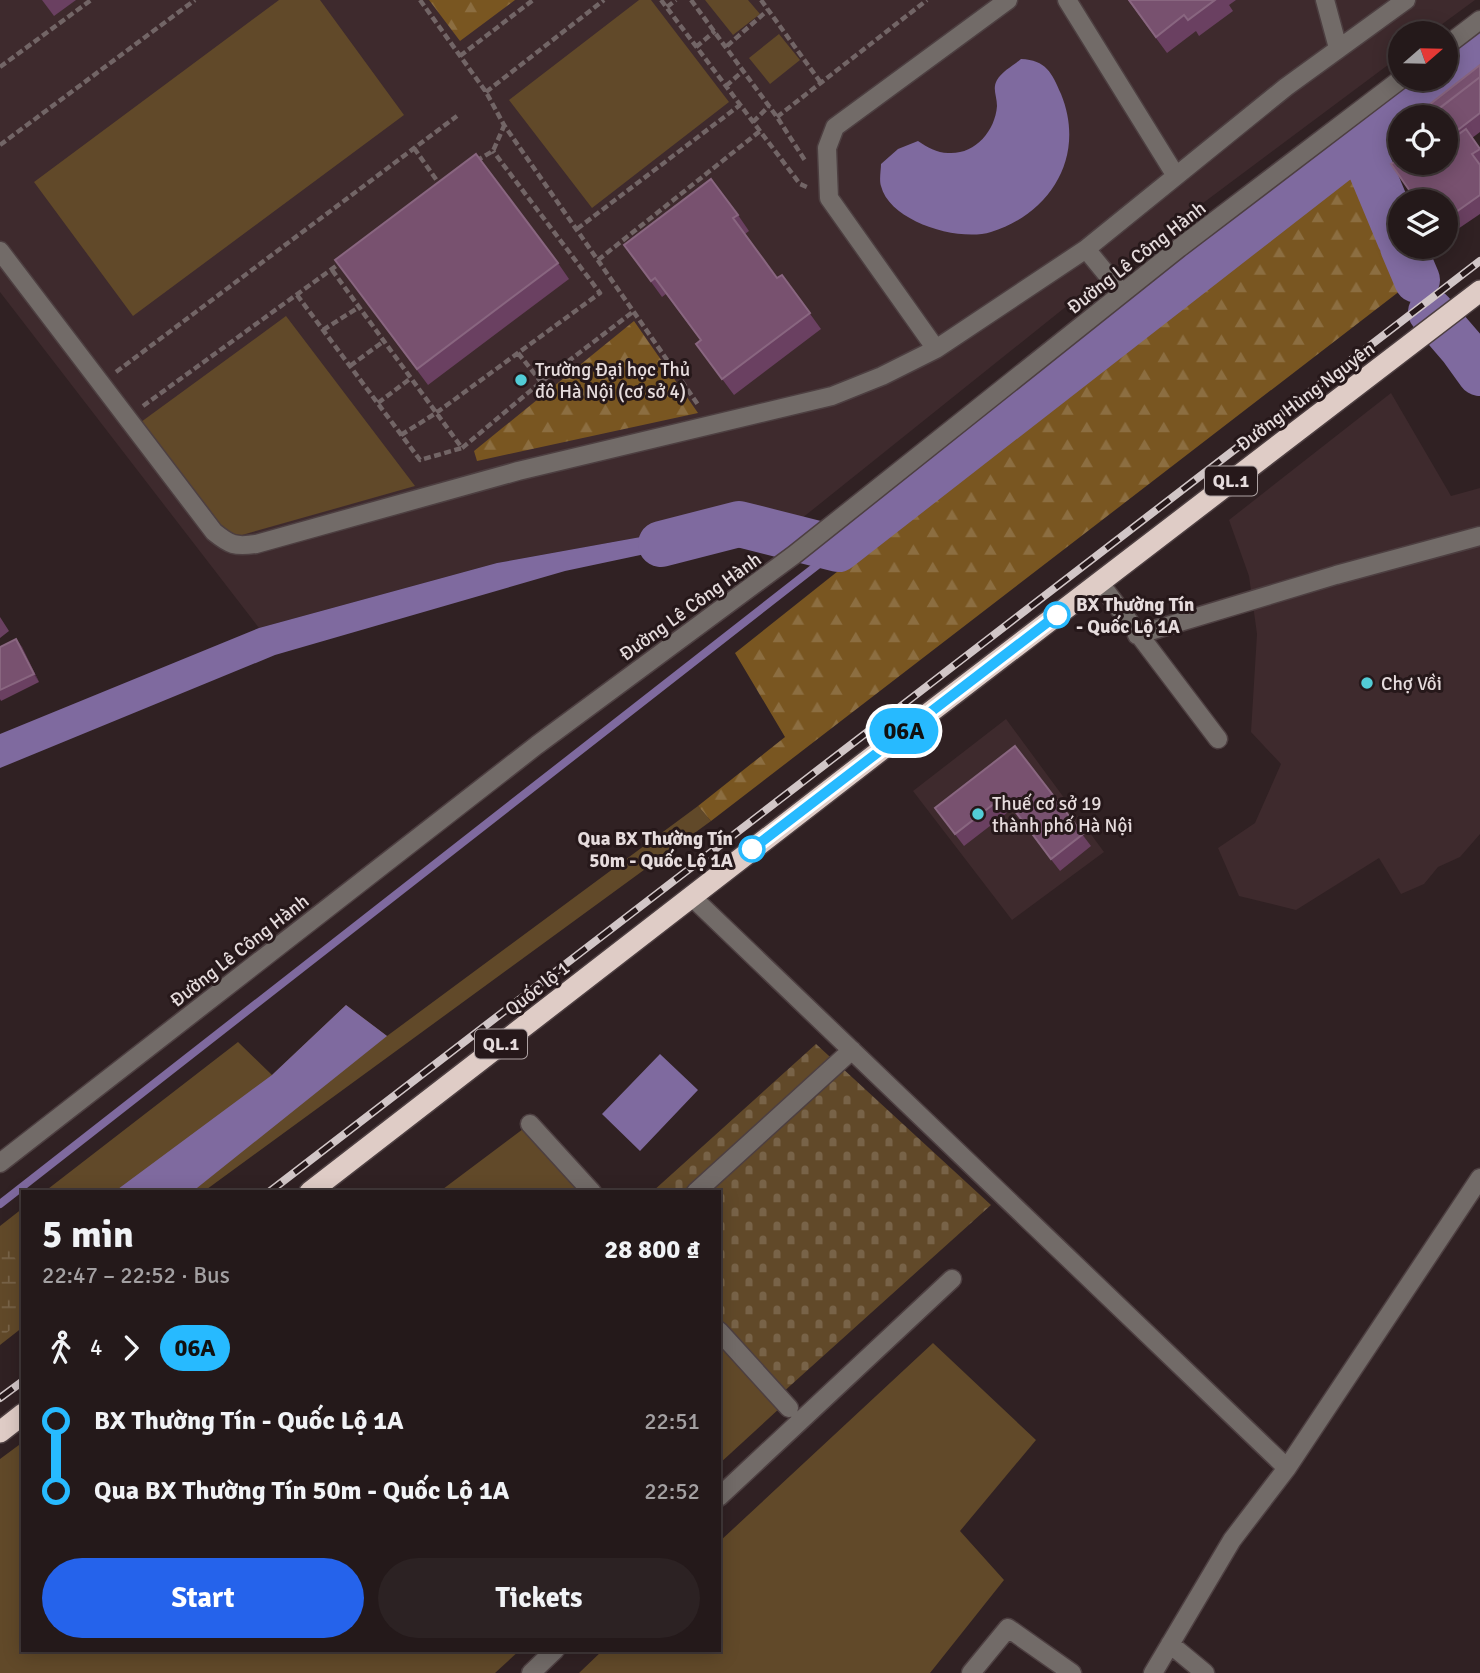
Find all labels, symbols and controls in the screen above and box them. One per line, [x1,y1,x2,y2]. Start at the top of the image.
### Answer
north arrow [1388,21,1458,91]
map controls [1388,21,1458,259]
button: locate [1388,105,1458,175]
button: layers [1388,189,1458,259]
street label: Đường Lê Công Hành [1062,196,1211,319]
street label: Đường Hùng Nguyên [1232,337,1380,457]
place label: Trường Đại học Thủ đô Hà Nội (cơ sở 4) [535,358,690,404]
marker: Trường Đại học Thủ đô Hà Nội (cơ sở 4) [513,372,529,388]
road number: QL.1 [1205,466,1257,495]
street label: Đường Lê Công Hành [615,547,766,666]
place label: BX Thường Tín - Quốc Lộ 1A [1076,593,1194,639]
marker: BX Thường Tín - Quốc Lộ 1A [1044,602,1070,628]
place label: Chợ Vồi [1381,672,1442,696]
marker: Chợ Vồi [1359,675,1375,691]
line badge: 06A [864,708,944,754]
text: 06A [883,716,925,746]
place label: Thuế cơ sở 19 thành phố Hà Nội [992,792,1133,838]
marker: Thuế cơ sở 19 thành phố Hà Nội [970,806,986,822]
place label: Qua BX Thường Tín 50m - Quốc Lộ 1A [578,827,733,873]
marker: Qua BX Thường Tín 50m - Quốc Lộ 1A [739,836,765,862]
street label: Đường Lê Công Hành [165,889,314,1012]
street label: Quốc lộ 1 [500,956,575,1021]
road number: QL.1 [475,1030,527,1058]
text: 5 min [42,1211,134,1258]
text: 28 800 ₫ [604,1234,700,1266]
text: 22:47 – 22:52 · Bus [42,1261,230,1290]
icon: walk [42,1329,80,1367]
icon: forward [112,1329,150,1367]
text: 4 [90,1333,102,1362]
text: 06A [174,1333,216,1363]
text: BX Thường Tín - Quốc Lộ 1A [94,1405,404,1437]
text: 22:51 [644,1407,700,1436]
text: Qua BX Thường Tín 50m - Quốc Lộ 1A [94,1475,509,1507]
text: 22:52 [644,1477,700,1506]
button: Start [42,1558,364,1638]
button: Tickets [378,1558,700,1638]

